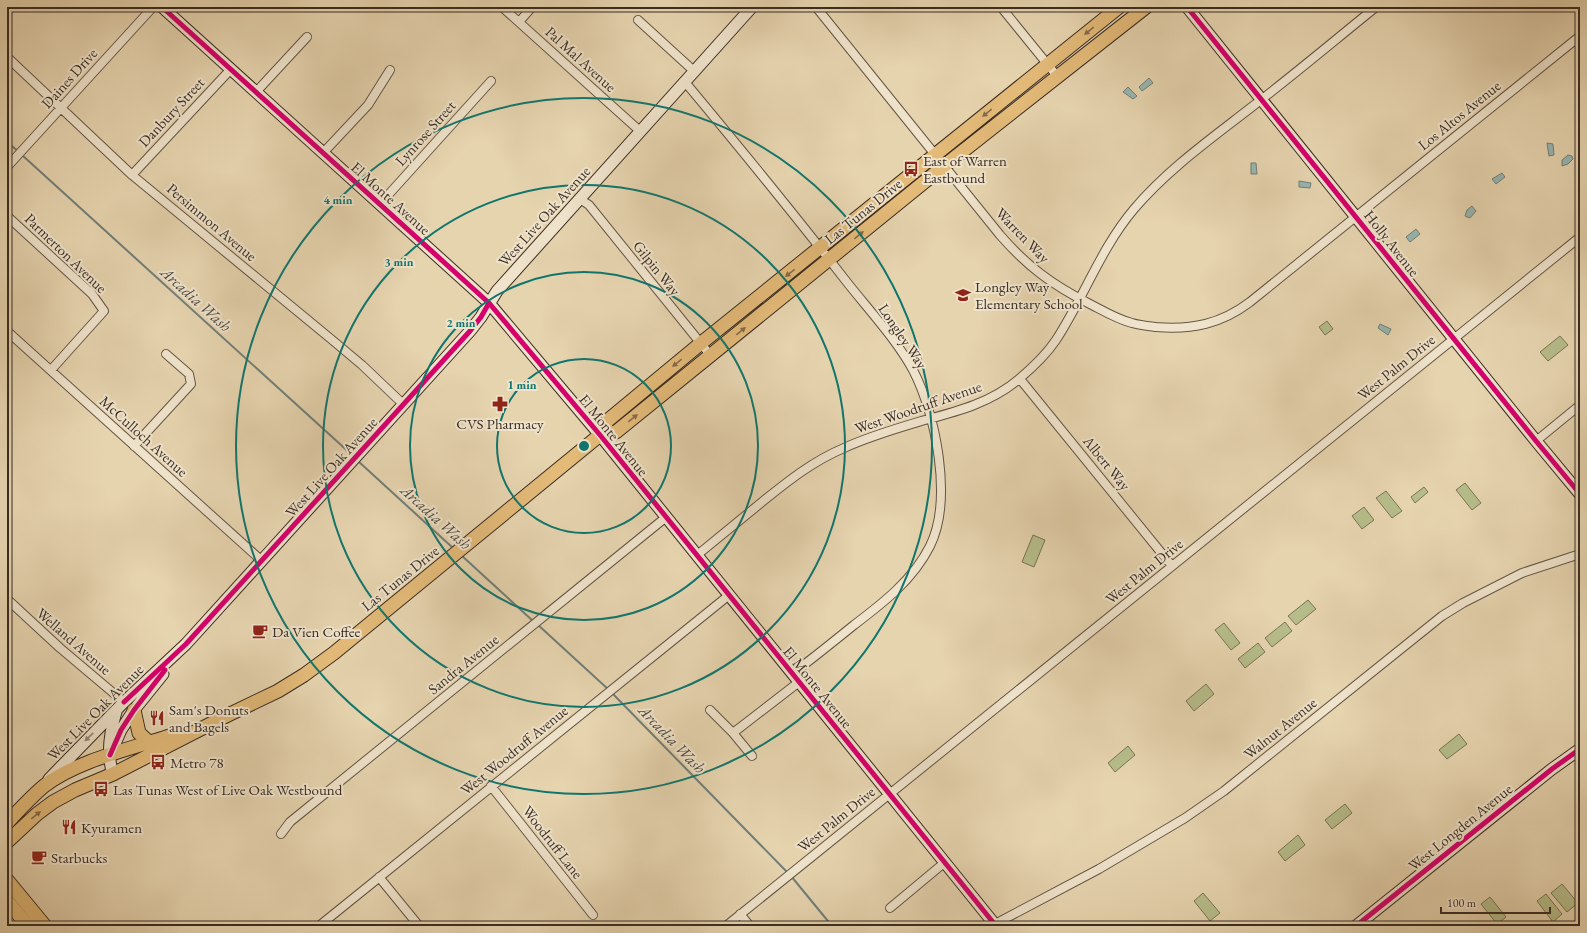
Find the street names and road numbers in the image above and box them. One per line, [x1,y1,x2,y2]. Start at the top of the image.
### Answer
street label: Pal Mal Avenue [542,22,621,96]
street label: Daines Drive [37,44,101,112]
street label: Danbury Street [134,73,208,151]
street label: Los Altos Avenue [1414,76,1504,154]
street label: Lynrose Street [391,96,460,170]
street label: El Monte Avenue [347,157,435,239]
street label: West Live Oak Avenue [494,162,594,270]
street label: Las Tunas Drive [820,174,906,248]
street label: Persimmon Avenue [163,179,261,265]
street label: Warren Way [992,203,1054,267]
street label: Holly Avenue [1360,206,1424,280]
street label: Parmerton Avenue [21,209,111,297]
street label: Gilpin Way [629,237,685,300]
street label: Longley Way [874,300,932,372]
street label: West Palm Drive [1353,330,1439,404]
street label: West Woodruff Avenue [852,376,984,438]
street label: El Monte Avenue [575,390,653,480]
street label: McCulloch Avenue [96,391,192,481]
street label: West Live Oak Avenue [281,413,381,521]
street label: Albert Way [1079,431,1135,495]
street label: West Palm Drive [1101,534,1187,608]
street label: Las Tunas Drive [357,541,443,615]
street label: Welland Avenue [33,603,115,679]
street label: Sandra Avenue [424,630,502,698]
street label: El Monte Avenue [779,642,857,732]
street label: West Live Oak Avenue [43,660,147,764]
street label: Walnut Avenue [1240,693,1320,763]
street label: West Woodruff Avenue [456,701,572,799]
street label: West Longden Avenue [1404,779,1516,875]
street label: West Palm Drive [793,782,879,856]
street label: Woodruff Lane [519,802,588,883]

